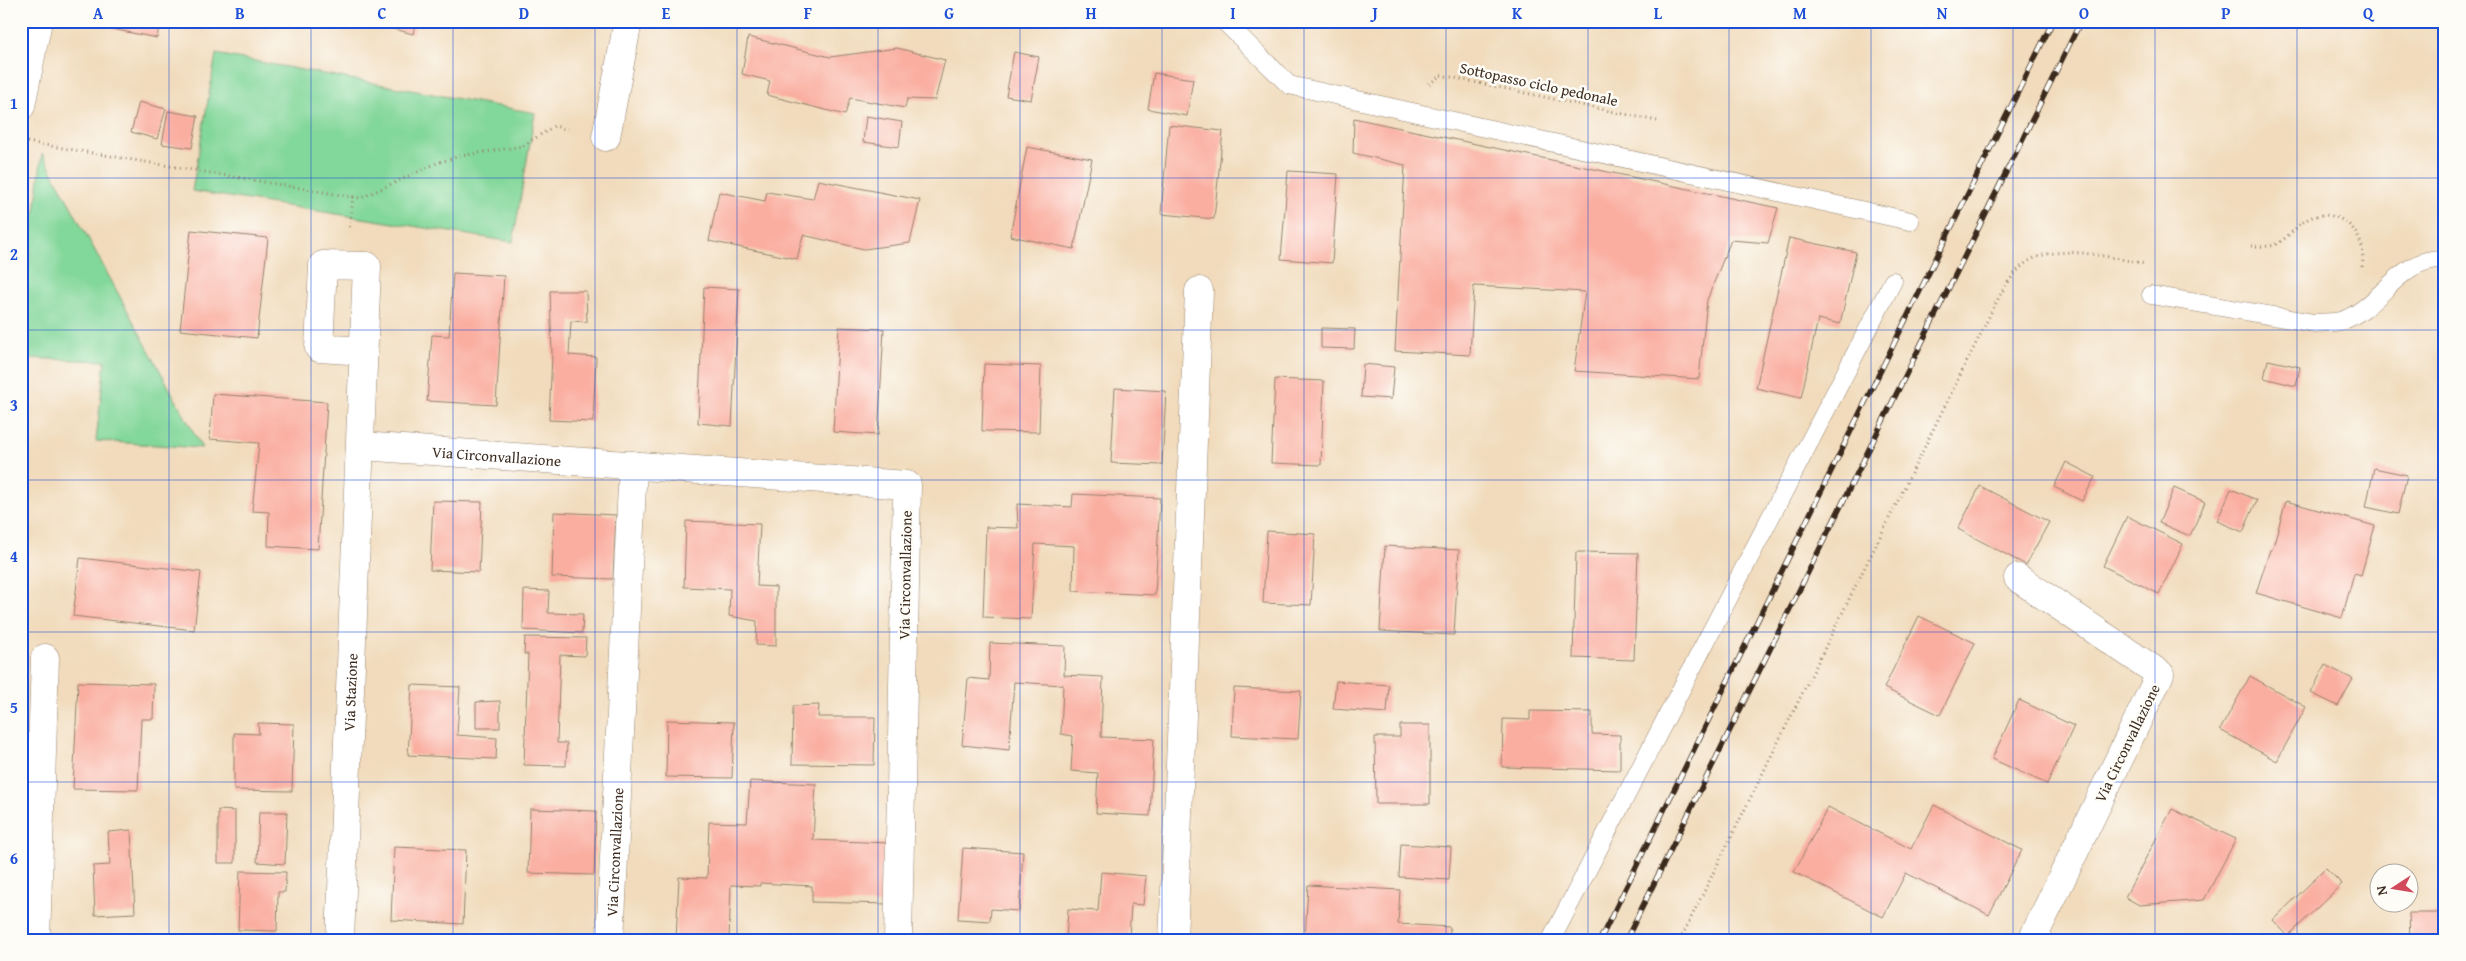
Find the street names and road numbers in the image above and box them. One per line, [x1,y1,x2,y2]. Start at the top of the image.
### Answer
street label: Sottopasso ciclo pedonale [1458,57,1620,111]
street label: Via Circonvallazione [431,441,562,471]
street label: Via Circonvallazione [893,510,917,640]
street label: Via Stazione [338,653,362,732]
street label: Via Circonvallazione [2089,680,2165,806]
street label: Via Circonvallazione [601,787,628,917]

